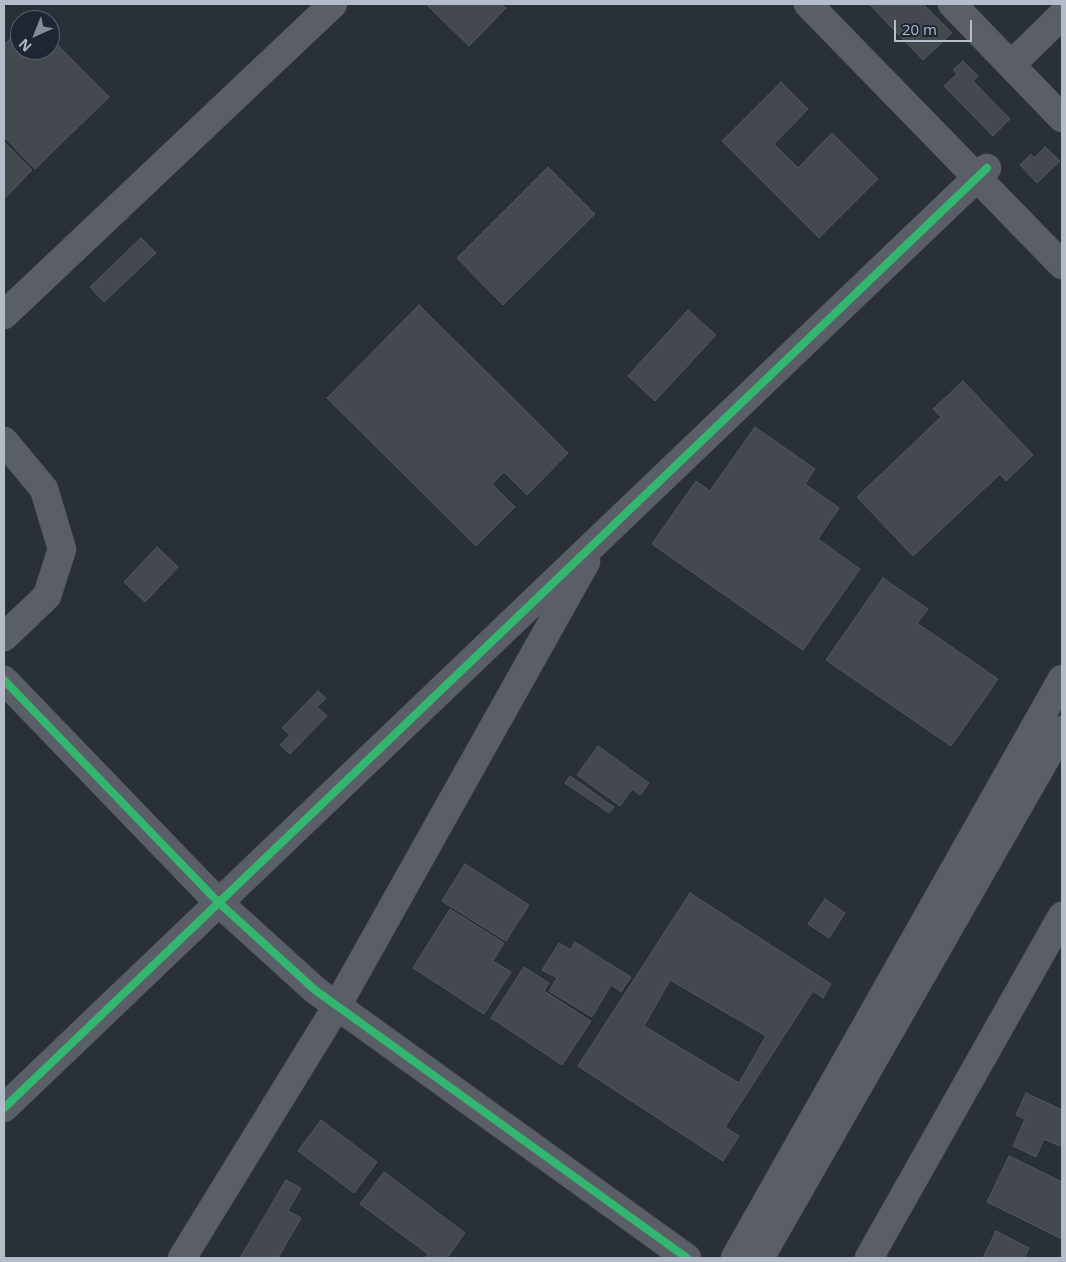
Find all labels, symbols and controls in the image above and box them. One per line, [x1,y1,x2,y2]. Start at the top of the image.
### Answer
north arrow [10,10,60,60]
scale bar [896,10,974,42]
text: 20 m [902,19,937,39]
text: N [14,35,36,56]

